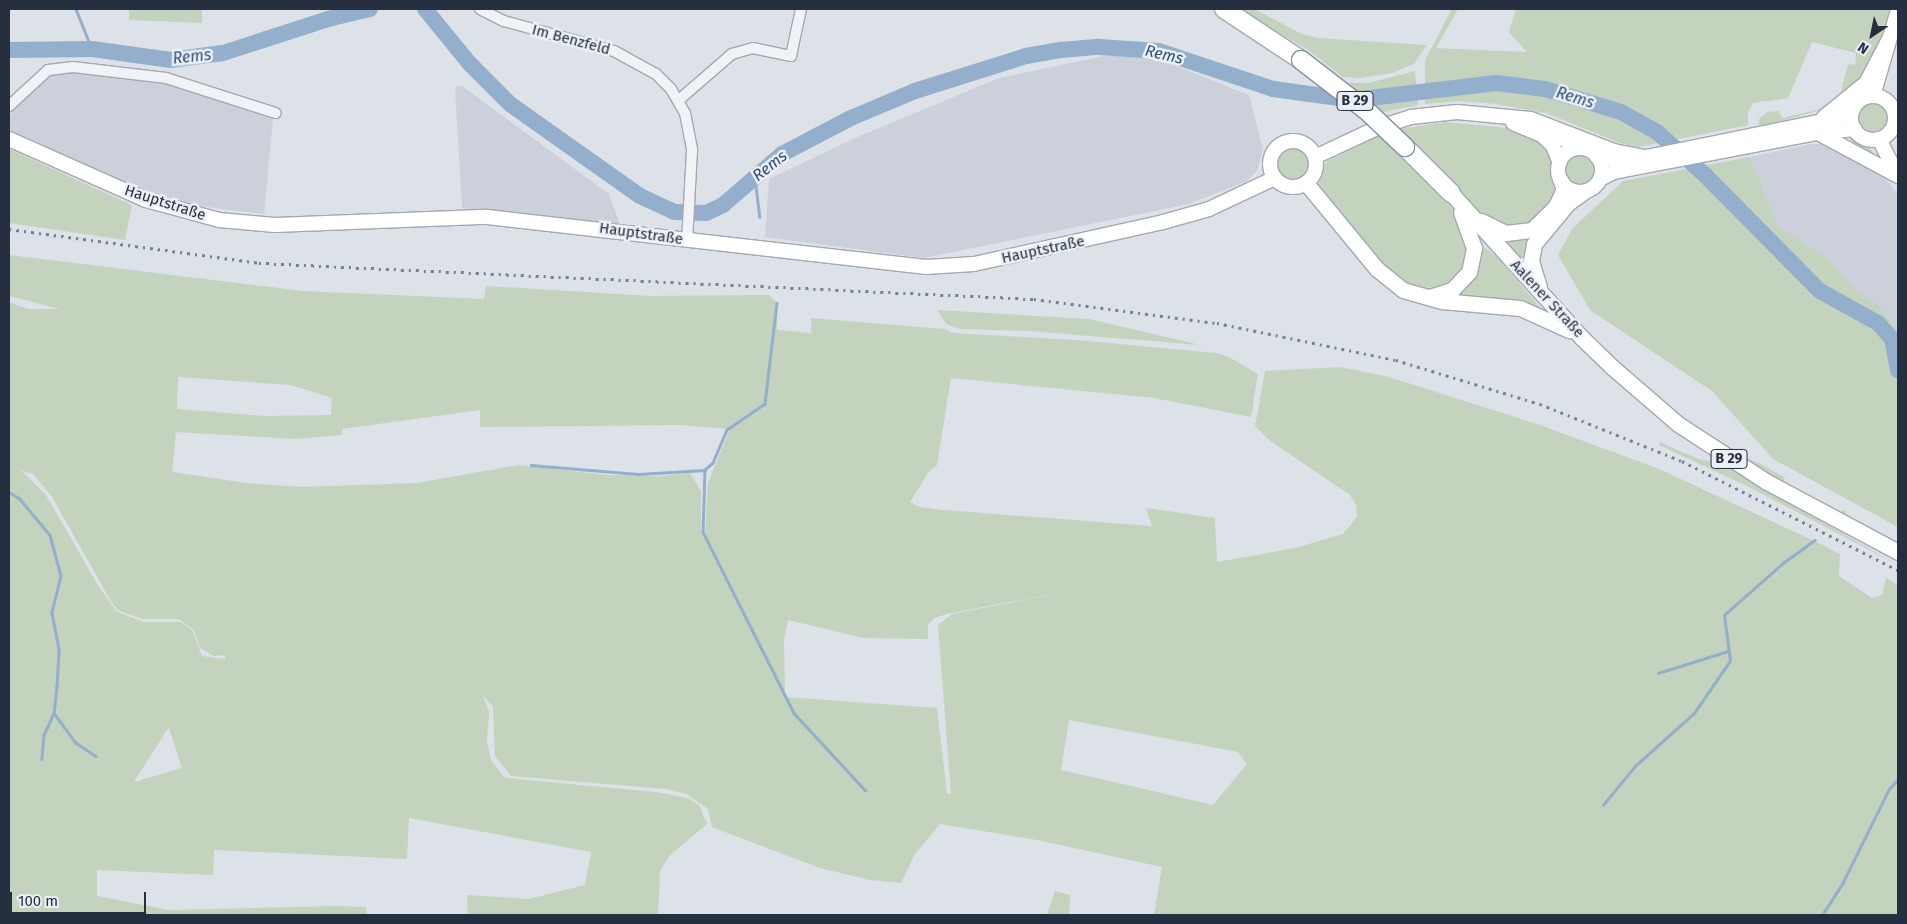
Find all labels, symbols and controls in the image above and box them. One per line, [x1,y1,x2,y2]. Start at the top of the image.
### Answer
north arrow [1847,10,1897,60]
street label: Im Benzfeld [530,21,612,59]
text: N [1855,38,1872,58]
water label: Rems [1143,41,1185,69]
water label: Rems [172,45,212,69]
water label: Rems [1554,83,1596,113]
road number: B 29 [1336,90,1374,112]
water label: Rems [749,147,791,185]
street label: Hauptstraße [122,181,208,225]
street label: Hauptstraße [598,219,684,249]
street label: Hauptstraße [1000,232,1086,268]
street label: Aalener Straße [1506,256,1588,342]
road number: B 29 [1710,448,1748,470]
scale bar [12,882,149,914]
text: 100 m [18,892,58,910]

